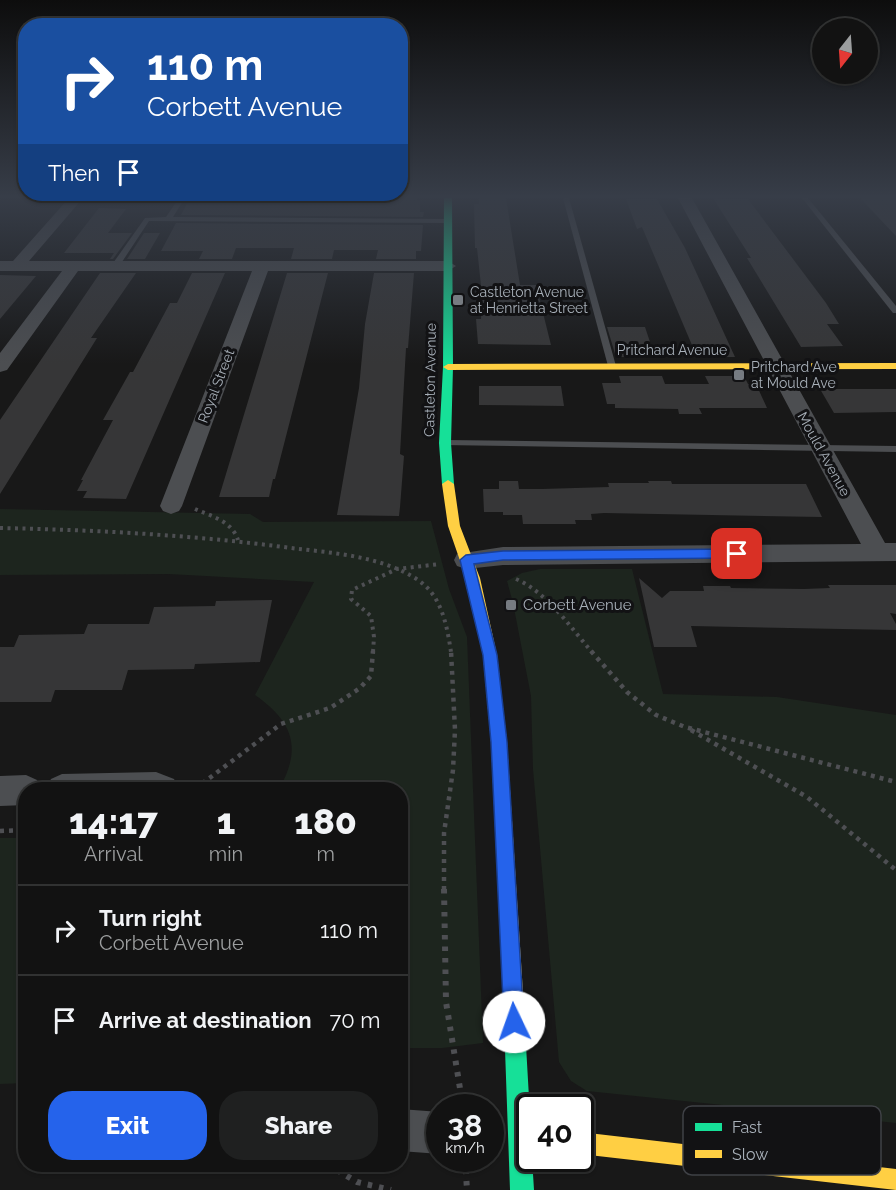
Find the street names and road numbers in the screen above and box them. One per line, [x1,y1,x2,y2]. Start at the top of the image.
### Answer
street label: Castleton Avenue [421,323,439,437]
street label: Pritchard Avenue [617,342,727,358]
street label: Royal Street [195,347,238,425]
street label: Mould Avenue [794,409,854,499]

